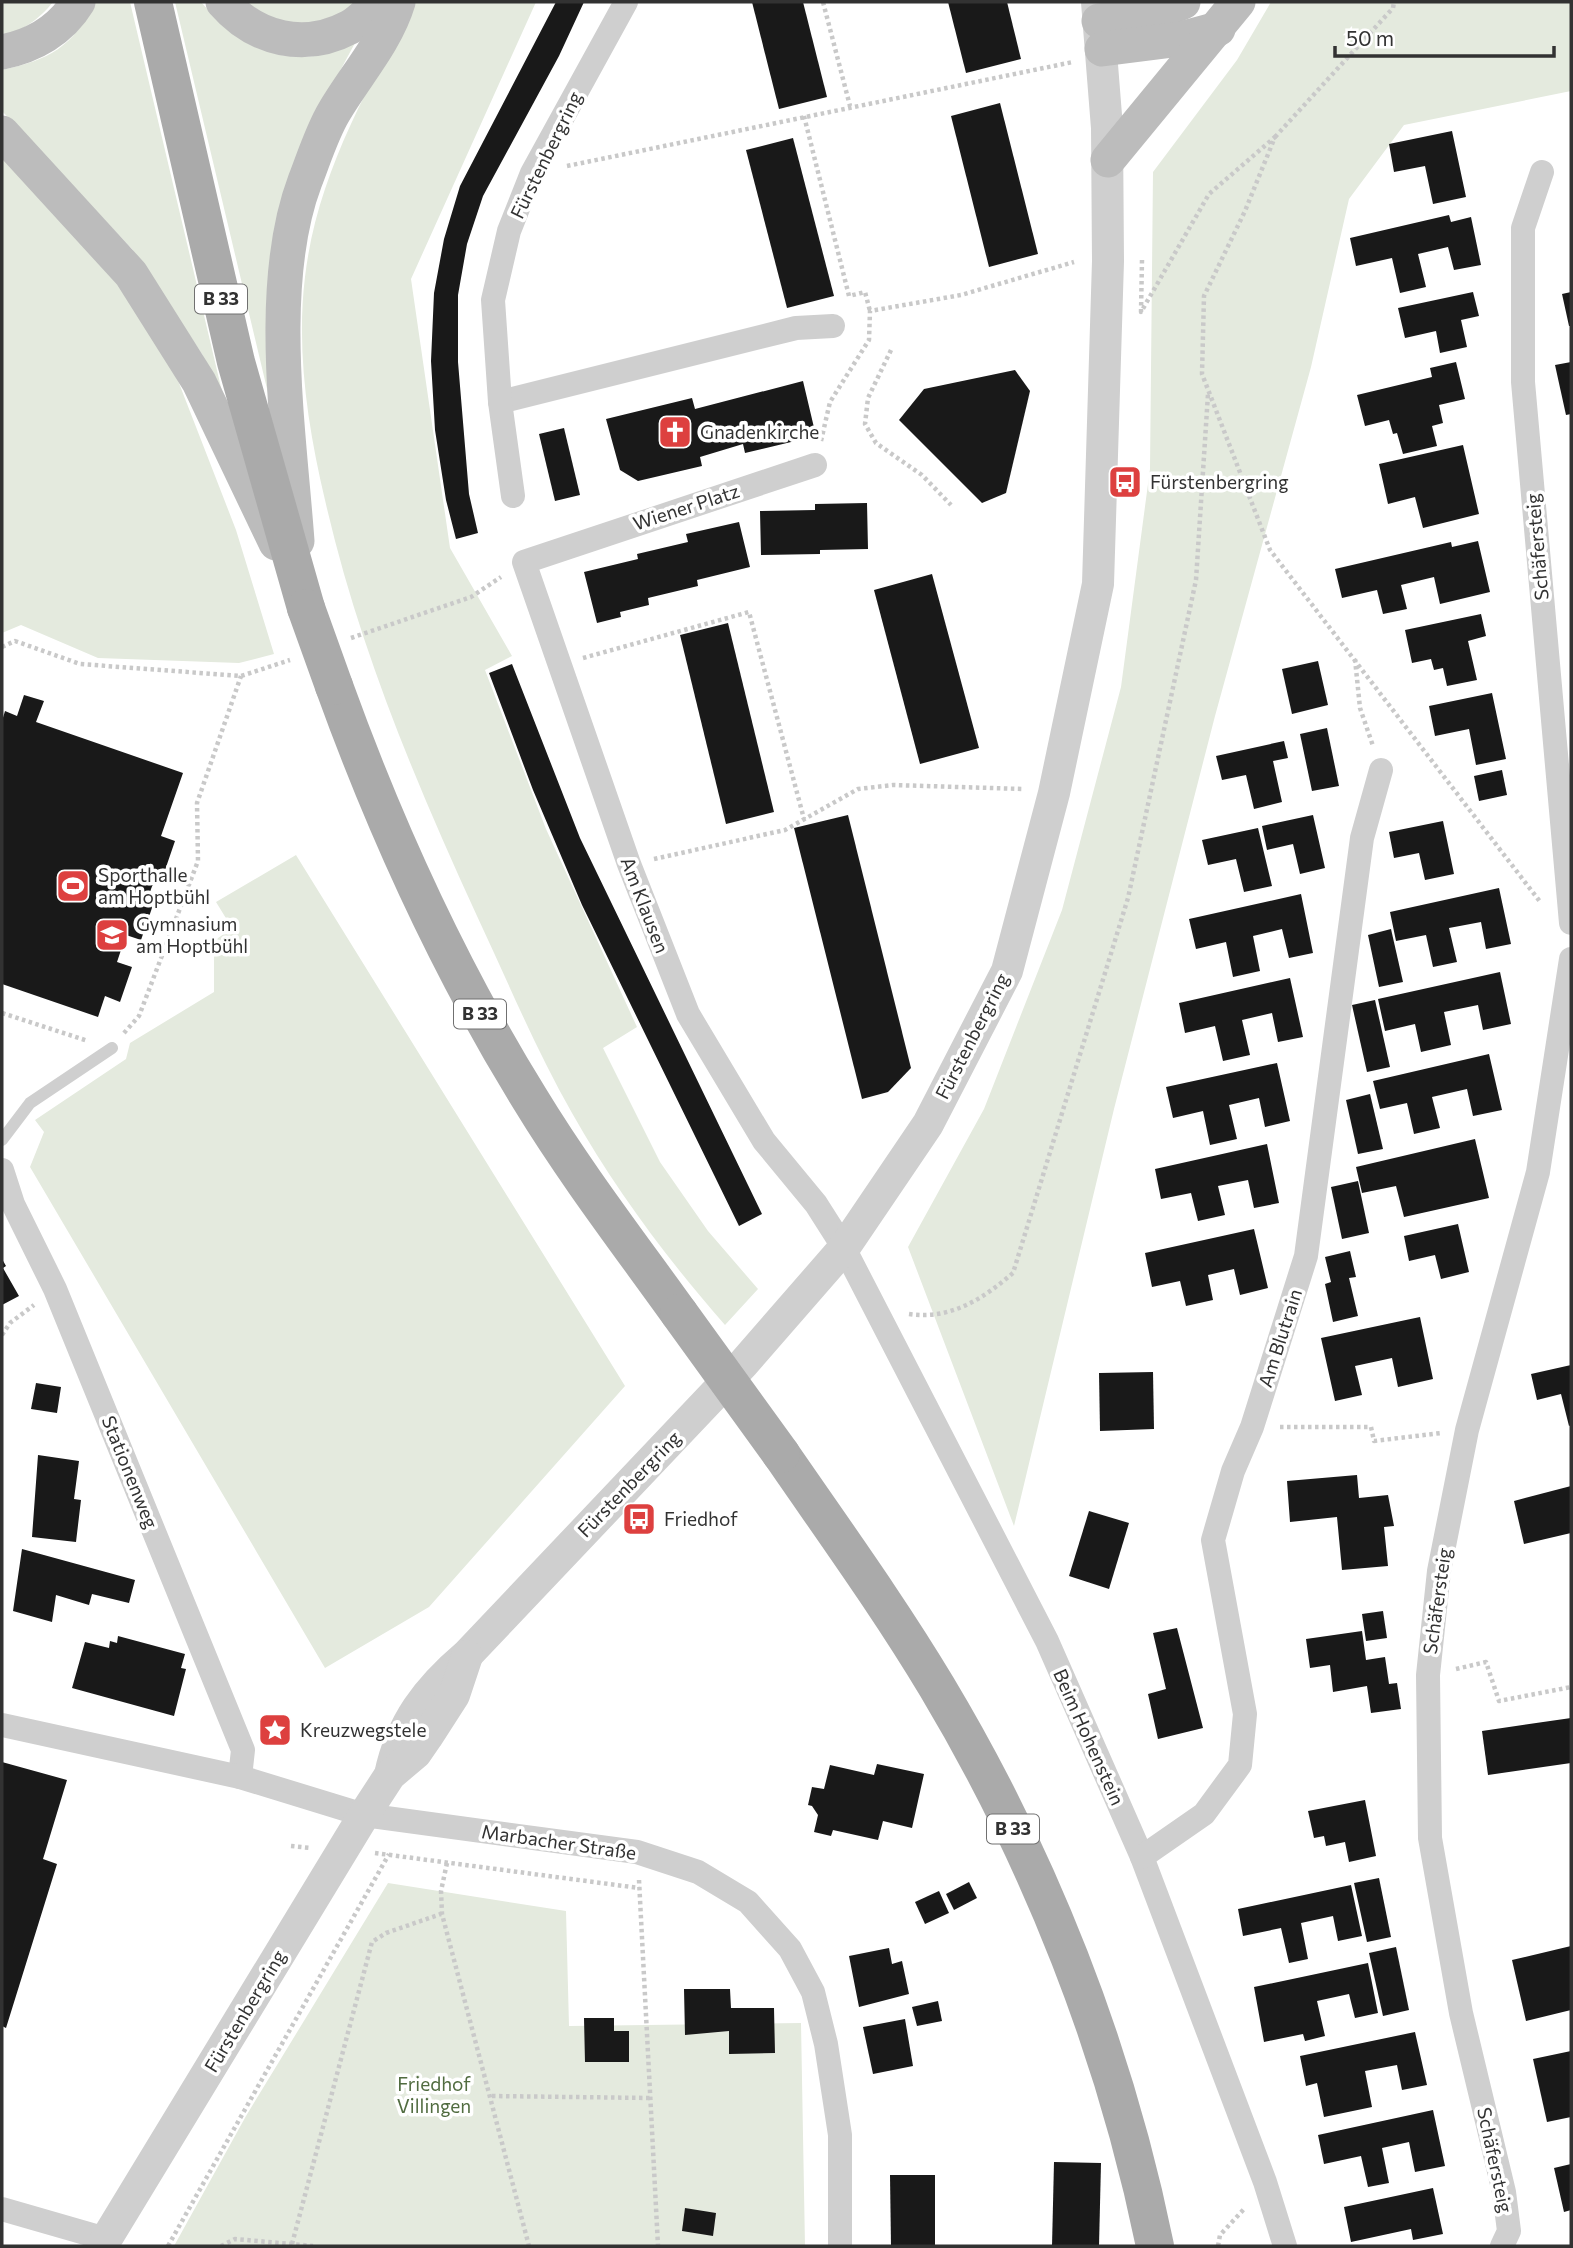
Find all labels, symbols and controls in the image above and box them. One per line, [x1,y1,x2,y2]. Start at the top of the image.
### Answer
scale bar [1335,14,1554,58]
text: 50 m [1346,25,1394,50]
street label: Fürstenbergring [505,88,586,222]
road number: B 33 [195,284,247,314]
church icon: Gnadenkirche [656,413,694,451]
place label: Gnadenkirche [700,420,819,443]
bus stop icon: Fürstenbergring [1106,463,1144,501]
place label: Fürstenbergring [1150,470,1288,493]
street label: Wiener Platz [630,479,742,535]
street label: Schäfersteig [1520,493,1553,601]
street label: Am Klausen [617,854,674,956]
place label: Sporthalle am Hoptbühl [98,863,210,908]
sports icon: Sporthalle am Hoptbühl [54,867,92,905]
place label: Gymnasium am Hoptbühl [136,912,248,957]
school or university icon: Gymnasium am Hoptbühl [93,916,131,954]
street label: Fürstenbergring [930,969,1013,1103]
road number: B 33 [454,1000,506,1028]
street label: Am Blutrain [1253,1286,1306,1390]
street label: Stationenweg [97,1412,164,1532]
street label: Fürstenbergring [572,1426,685,1541]
bus stop icon: Friedhof [620,1500,658,1538]
place label: Friedhof [664,1507,738,1530]
street label: Schäfersteig [1418,1546,1455,1656]
street label: Beim Hohenstein [1049,1665,1130,1809]
place icon: Kreuzwegstele [256,1711,294,1749]
place label: Kreuzwegstele [300,1718,426,1741]
road number: B 33 [987,1814,1039,1843]
street label: Marbacher Straße [480,1819,638,1864]
street label: Fürstenbergring [199,1945,290,2076]
park label: Friedhof Villingen [397,2072,471,2117]
street label: Schäfersteig [1473,2105,1518,2215]

